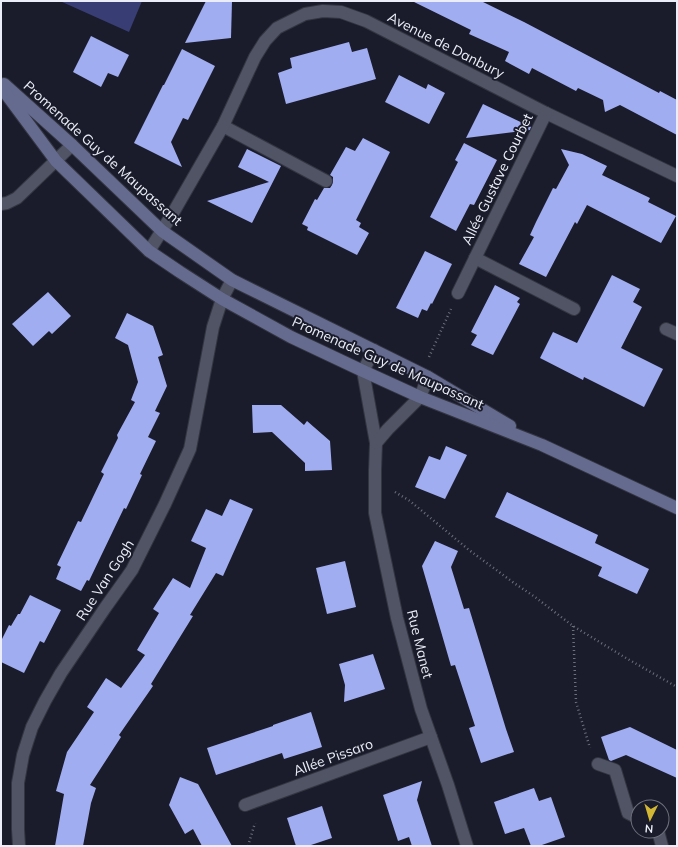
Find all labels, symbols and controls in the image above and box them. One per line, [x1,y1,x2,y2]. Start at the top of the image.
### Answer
street label: Avenue de Danbury [385,8,508,82]
street label: Promenade Guy de Maupassant [20,77,186,229]
street label: Allée Gustave Courbet [457,110,537,248]
street label: Promenade Guy de Maupassant [289,312,487,414]
street label: Rue Van Gogh [72,536,138,624]
street label: Rue Manet [403,608,437,680]
street label: Allée Pissaro [291,734,375,780]
north arrow [630,799,670,839]
text: N [644,822,654,836]

